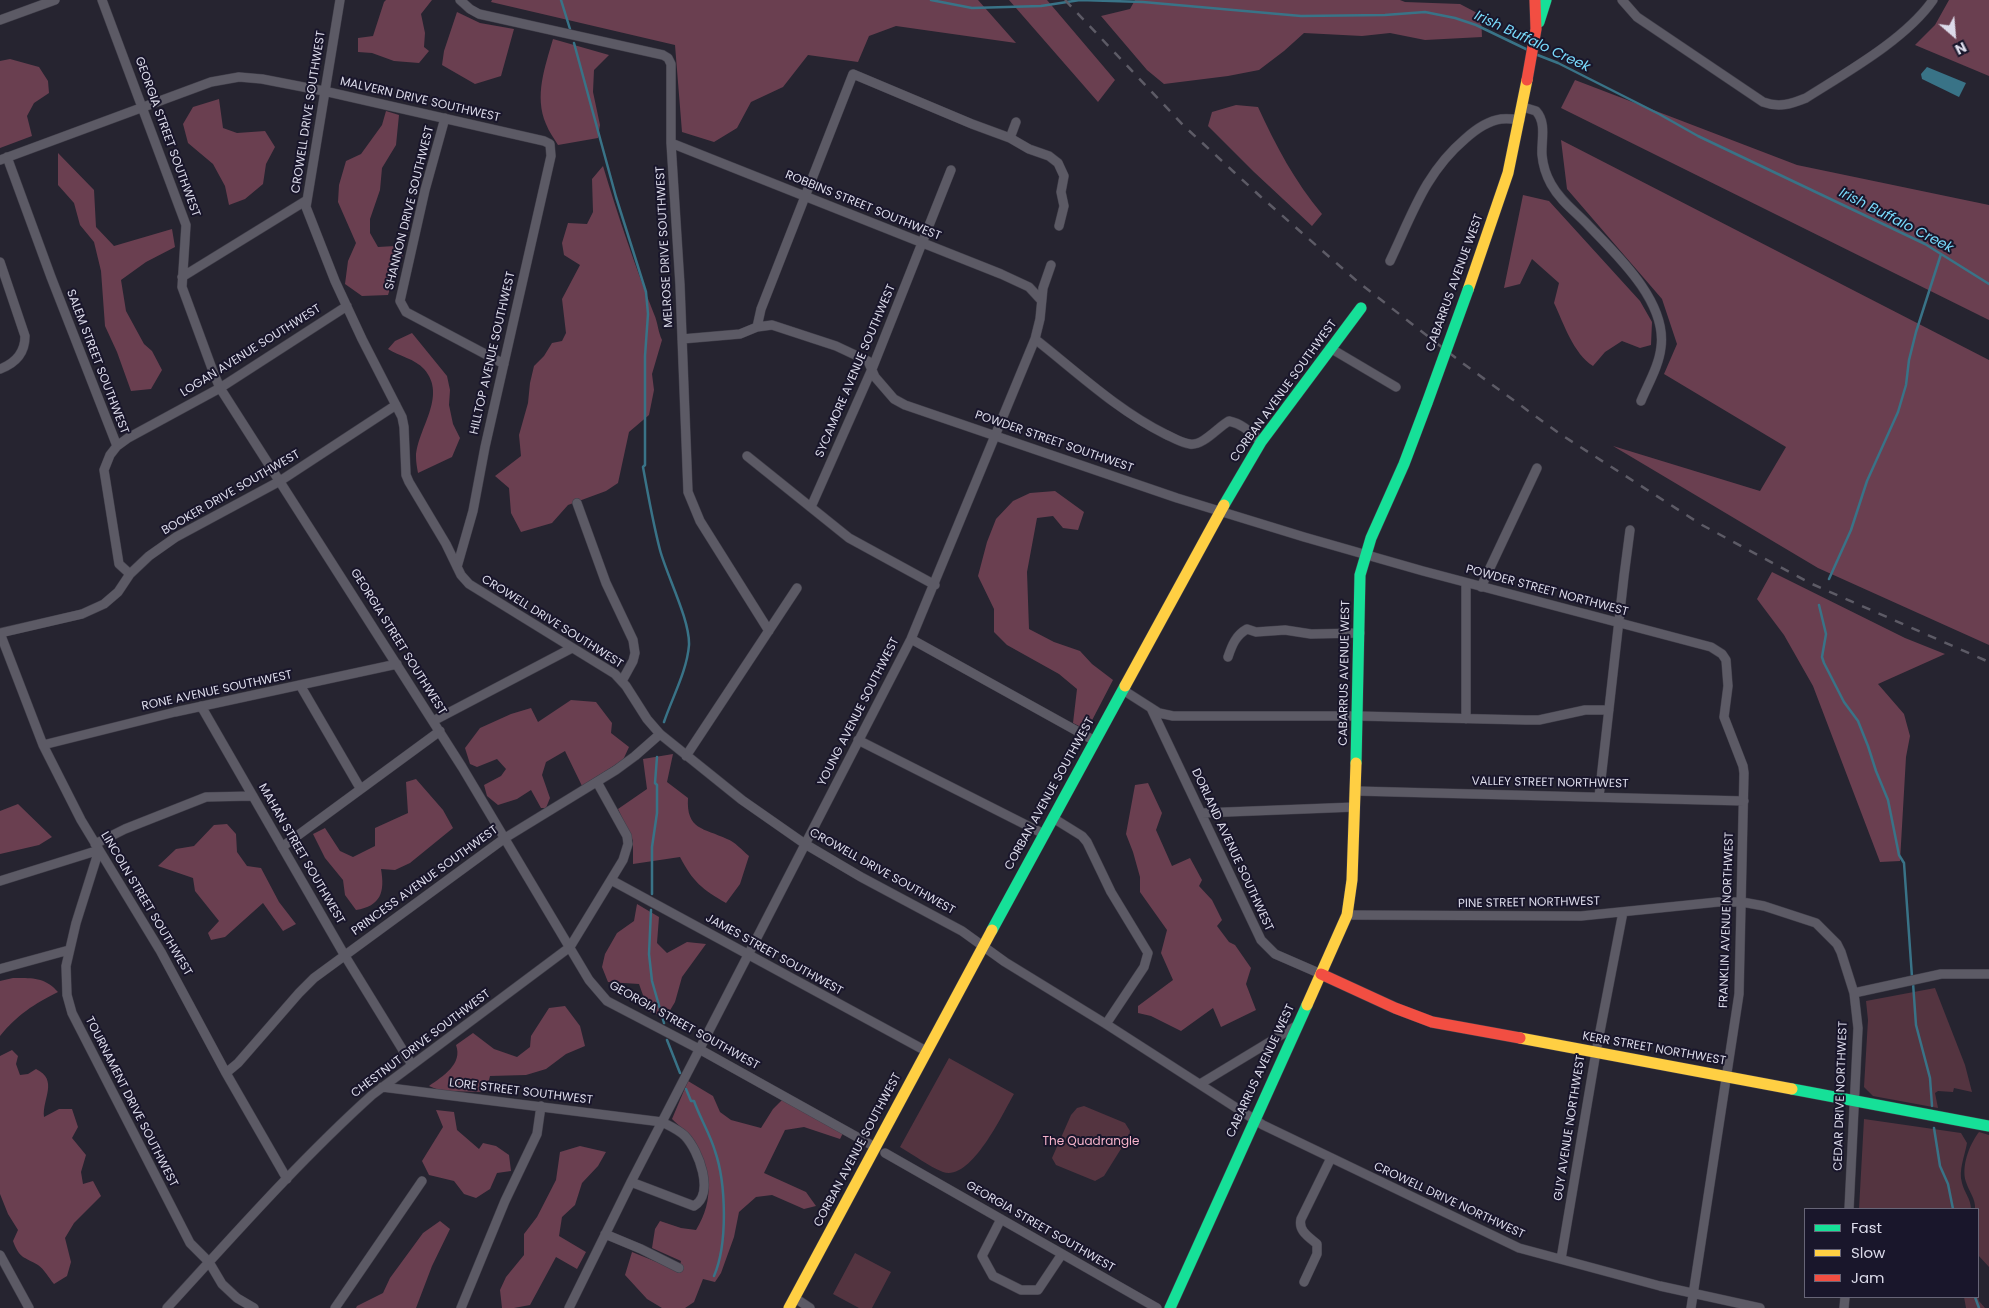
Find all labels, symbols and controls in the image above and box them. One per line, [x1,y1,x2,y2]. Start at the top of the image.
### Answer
water label: Irish Buffalo Creek [1471,8,1593,76]
north arrow [1929,10,1979,60]
street label: CROWELL DRIVE SOUTHWEST [289,30,329,194]
text: N [1952,37,1970,60]
street label: GEORGIA STREET SOUTHWEST [131,55,203,219]
street label: MALVERN DRIVE SOUTHWEST [339,75,501,125]
street label: SHANNON DRIVE SOUTHWEST [383,125,437,291]
street label: MELROSE DRIVE SOUTHWEST [654,166,676,328]
street label: ROBBINS STREET SOUTHWEST [783,168,943,244]
water label: Irish Buffalo Creek [1836,185,1956,257]
street label: CABARRUS AVENUE WEST [1423,212,1487,354]
street label: HILLTOP AVENUE SOUTHWEST [467,270,519,436]
street label: SYCAMORE AVENUE SOUTHWEST [813,282,899,460]
street label: SALEM STREET SOUTHWEST [63,288,131,436]
street label: LOGAN AVENUE SOUTHWEST [178,302,324,400]
street label: CORBAN AVENUE SOUTHWEST [1228,317,1340,465]
street label: POWDER STREET SOUTHWEST [973,408,1135,476]
street label: BOOKER DRIVE SOUTHWEST [159,448,303,538]
street label: POWDER STREET NORTHWEST [1464,562,1630,620]
street label: GEORGIA STREET SOUTHWEST [347,566,449,718]
street label: CROWELL DRIVE SOUTHWEST [478,572,626,672]
street label: CABARRUS AVENUE WEST [1337,600,1353,746]
street label: YOUNG AVENUE SOUTHWEST [815,635,903,789]
street label: RONE AVENUE SOUTHWEST [140,668,294,714]
street label: CORBAN AVENUE SOUTHWEST [1002,715,1098,873]
street label: DORLAND AVENUE SOUTHWEST [1188,766,1276,934]
street label: VALLEY STREET NORTHWEST [1471,774,1629,792]
street label: MAHAN STREET SOUTHWEST [255,781,347,927]
street label: PRINCESS AVENUE SOUTHWEST [349,823,501,939]
street label: CROWELL DRIVE SOUTHWEST [807,826,957,918]
street label: LINCOLN STREET SOUTHWEST [97,829,195,979]
street label: FRANKLIN AVENUE NORTHWEST [1717,832,1737,1008]
street label: PINE STREET NORTHWEST [1458,895,1600,911]
street label: JAMES STREET SOUTHWEST [703,911,845,999]
street label: GEORGIA STREET SOUTHWEST [606,979,762,1073]
street label: CHESTNUT DRIVE SOUTHWEST [349,987,493,1101]
street label: CABARRUS AVENUE WEST [1224,1002,1298,1140]
street label: TOURNAMENT DRIVE SOUTHWEST [82,1014,180,1190]
street label: CEDAR DRIVE NORTHWEST [1831,1021,1851,1171]
street label: KERR STREET NORTHWEST [1581,1029,1727,1069]
street label: GUY AVENUE NORTHWEST [1551,1054,1589,1202]
street label: CORBAN AVENUE SOUTHWEST [811,1071,905,1229]
street label: LORE STREET SOUTHWEST [448,1076,594,1108]
park label: The Quadrangle [1043,1135,1139,1149]
street label: CROWELL DRIVE NORTHWEST [1371,1160,1527,1242]
street label: GEORGIA STREET SOUTHWEST [963,1178,1117,1276]
legend [1804,1208,1979,1298]
text: Fast [1851,1217,1882,1238]
text: Slow [1851,1242,1885,1263]
text: Jam [1851,1267,1885,1288]

